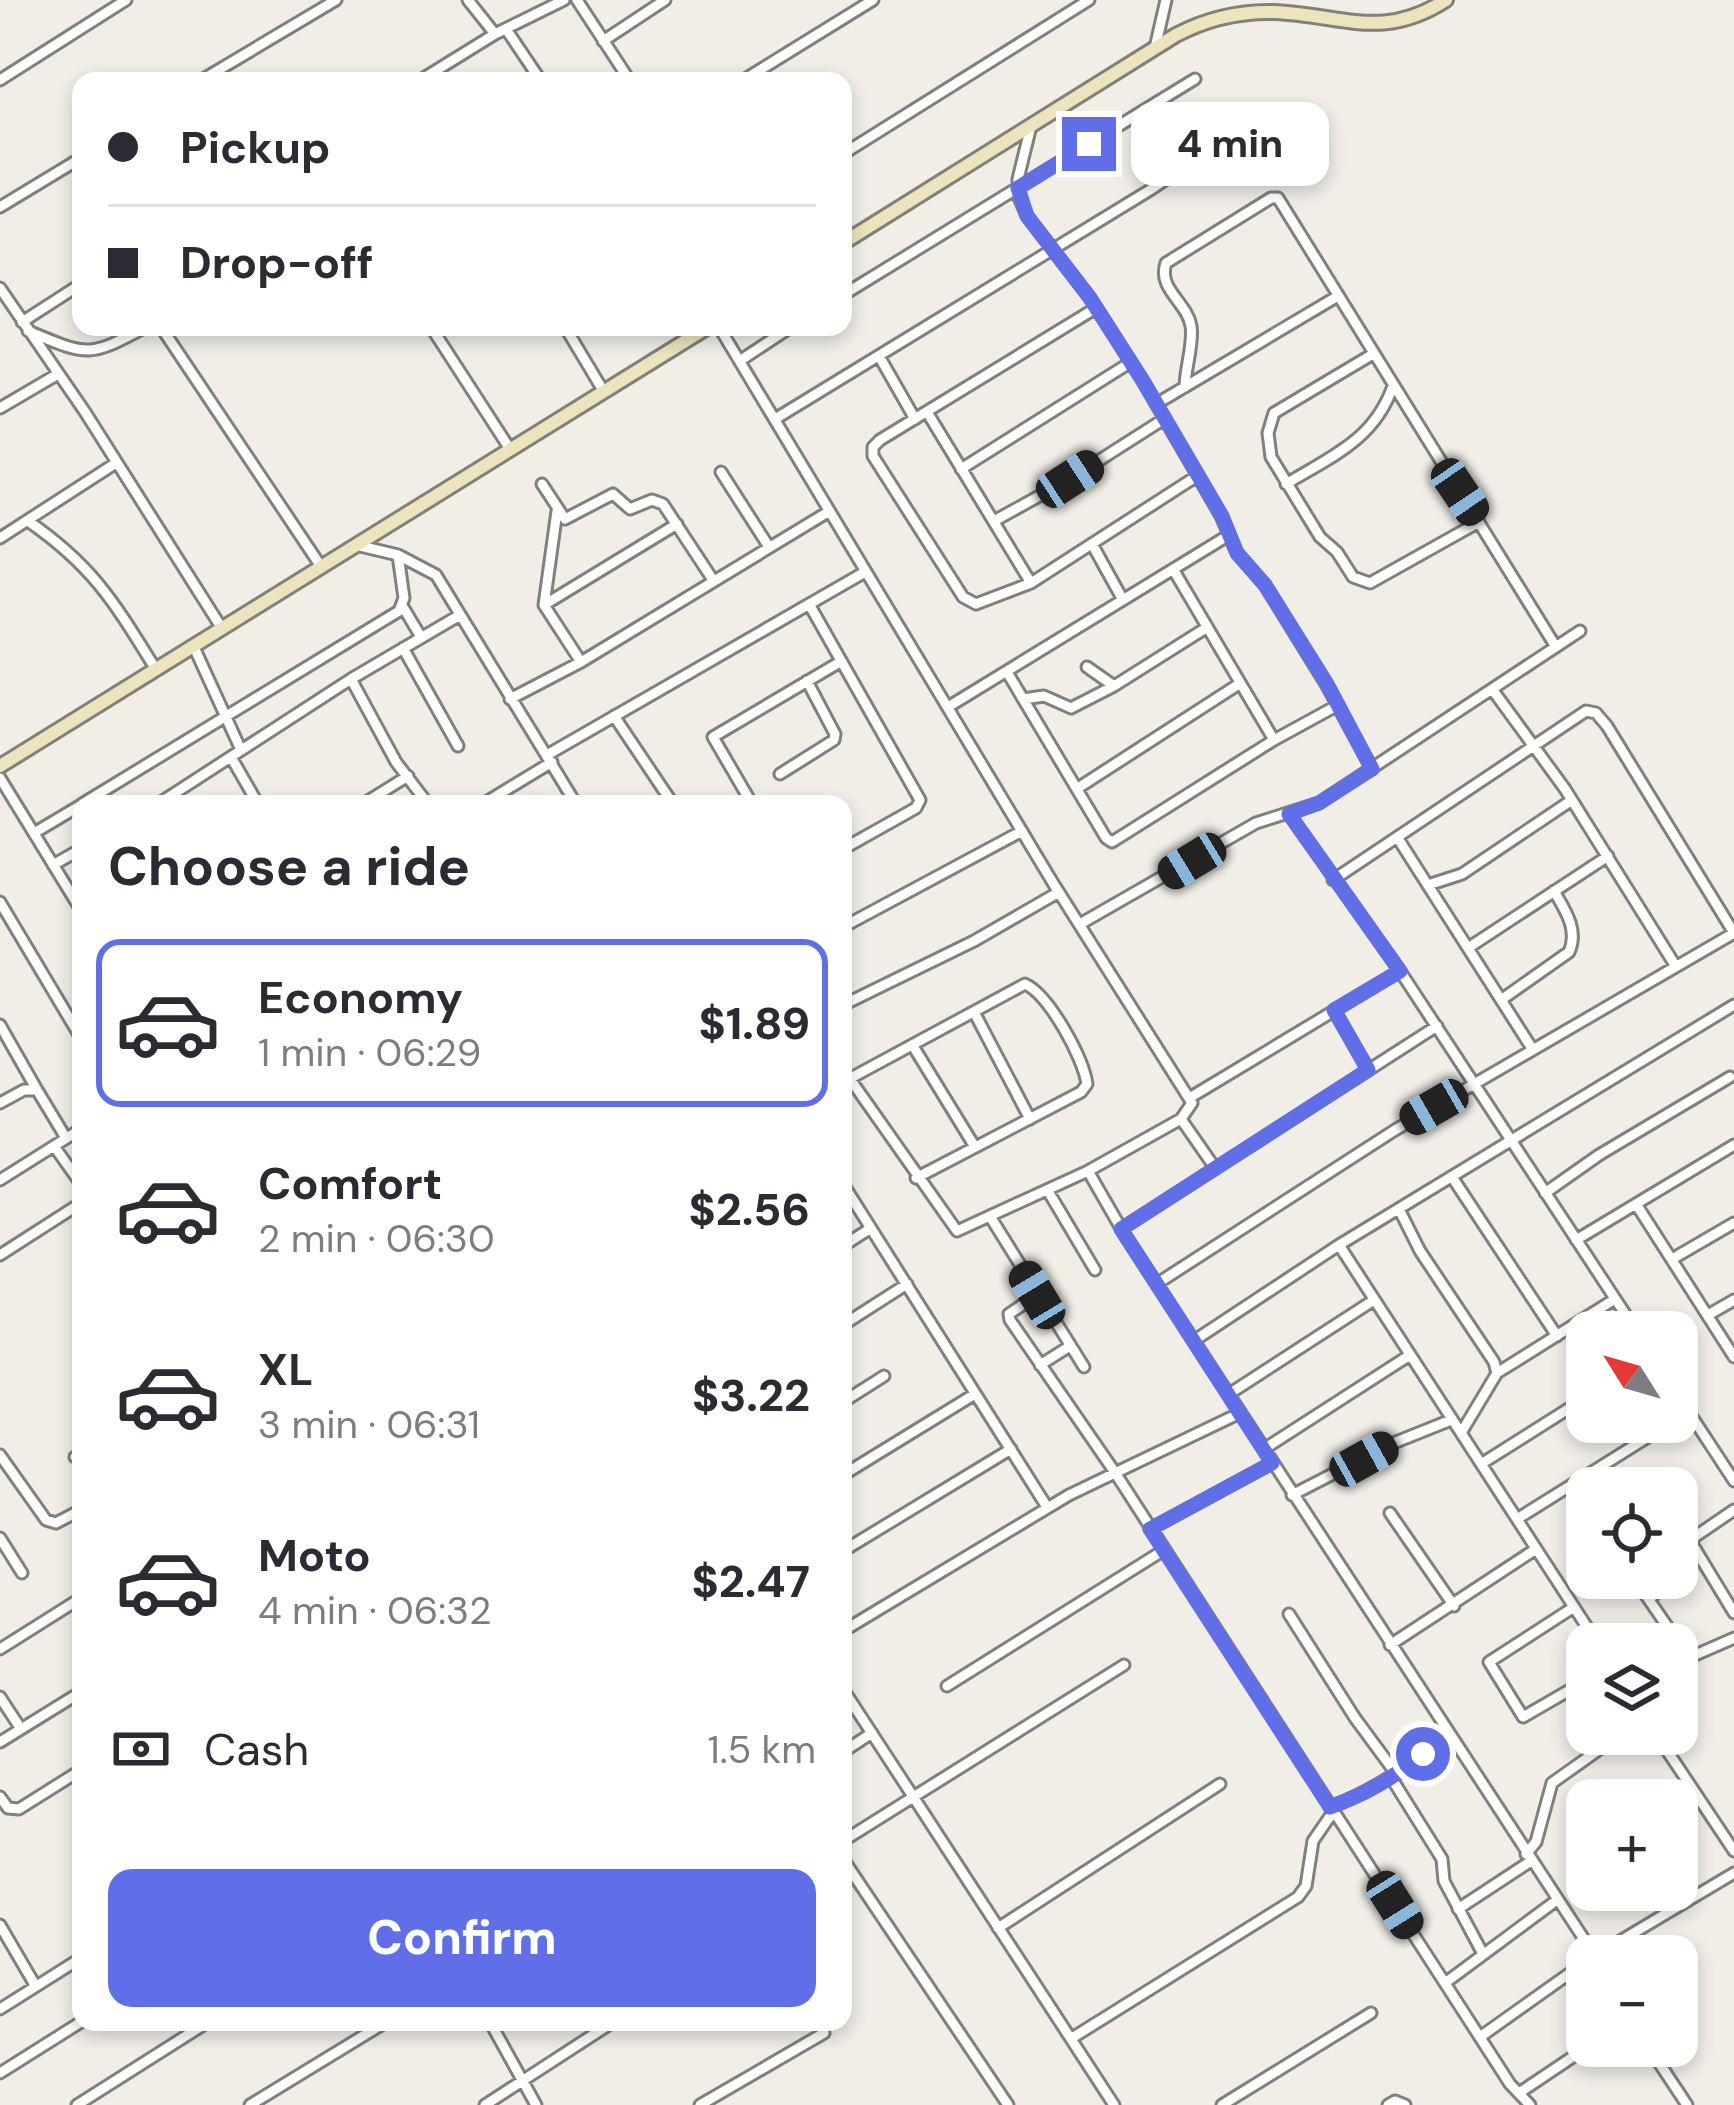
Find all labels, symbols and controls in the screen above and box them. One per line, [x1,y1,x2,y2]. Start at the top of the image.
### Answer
callout: 4 min [1131,102,1329,186]
route end [1062,117,1116,171]
text: Pickup [180,118,330,177]
text: 4 min [1177,118,1283,169]
text: Drop-off [180,233,374,292]
car [1030,444,1110,514]
car [1425,452,1495,532]
car [1152,827,1232,895]
text: Choose a ride [108,831,470,902]
text: Economy [258,968,463,1027]
icon: car [114,969,222,1077]
text: $1.89 [698,994,810,1053]
text: 1 min · 06:29 [258,1027,481,1078]
car [1394,1073,1474,1141]
text: Comfort [258,1154,442,1213]
icon: car [114,1155,222,1263]
text: $2.56 [688,1180,810,1239]
text: 2 min · 06:30 [258,1213,495,1264]
car [1003,1255,1071,1335]
north arrow [1566,1311,1698,1443]
map controls [1566,1311,1698,2067]
text: XL [258,1340,313,1399]
icon: car [114,1341,222,1449]
text: $3.22 [692,1366,810,1425]
text: 3 min · 06:31 [258,1399,480,1450]
car [1324,1426,1404,1492]
button: locate [1566,1467,1698,1599]
text: Moto [258,1526,371,1585]
icon: car [114,1527,222,1635]
text: $2.47 [691,1552,810,1611]
text: 4 min · 06:32 [258,1585,492,1636]
button: layers [1566,1623,1698,1755]
icon: cash [108,1716,174,1782]
text: Cash [204,1720,309,1779]
text: 1.5 km [708,1724,816,1775]
route start [1396,1727,1450,1781]
button: + [1566,1779,1698,1911]
car [1361,1865,1429,1945]
button: Confirm [108,1869,816,2007]
button: − [1566,1935,1698,2067]

